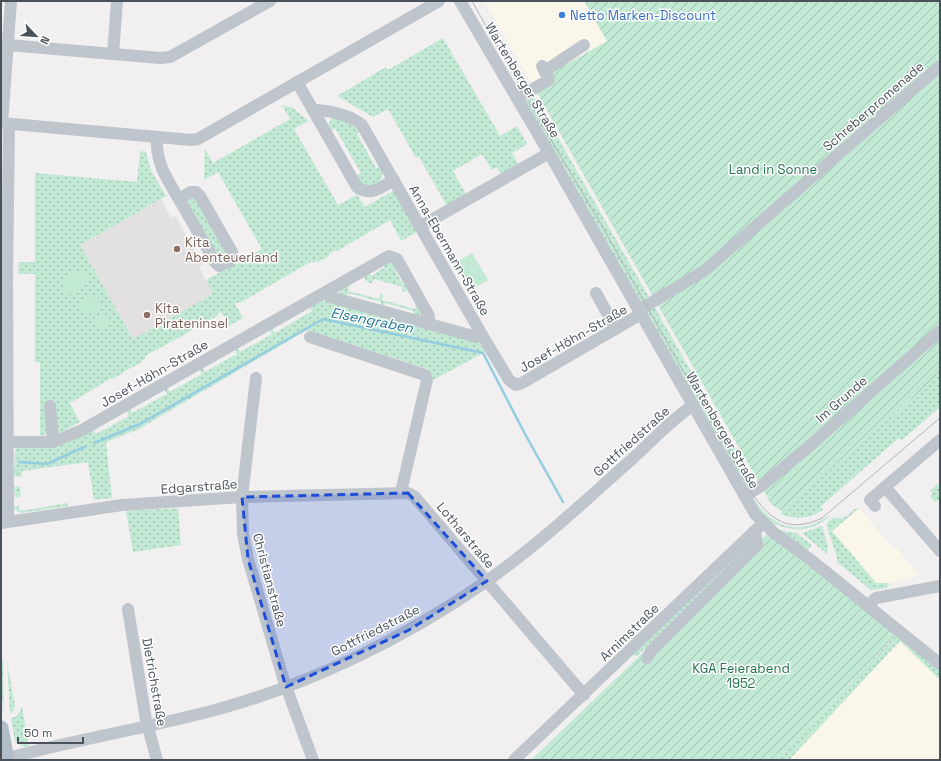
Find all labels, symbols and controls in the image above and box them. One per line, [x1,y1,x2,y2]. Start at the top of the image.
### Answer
place label: Netto Marken-Discount [570,7,716,24]
marker: Netto Marken-Discount [557,10,567,20]
north arrow [16,16,56,56]
street label: Wartenberger Straße [481,19,564,141]
text: N [37,34,53,47]
street label: Schreberpromenade [819,58,927,155]
park label: Land in Sonne [729,161,817,178]
street label: Anna-Ebermann-Straße [405,182,494,319]
place label: Kita Abenteuerland [185,234,278,266]
marker: Kita Abenteuerland [172,244,182,254]
place label: Kita Pirateninsel [155,300,228,332]
street label: Josef-Höhn-Straße [516,301,630,376]
water label: Elsengraben [329,303,415,337]
marker: Kita Pirateninsel [142,310,152,320]
street label: Josef-Höhn-Straße [97,336,211,411]
street label: Wartenberger Straße [682,369,763,492]
street label: Im Grunde [812,372,871,427]
street label: Gottfriedstraße [589,402,673,480]
street label: Edgarstraße [160,475,238,498]
street label: Lotharstraße [433,499,498,572]
street label: Christianstraße [249,531,290,629]
street label: Arnimstraße [596,600,663,665]
street label: Gottfriedstraße [328,601,422,660]
street label: Dietrichstraße [138,636,171,728]
park label: KGA Feierabend 1952 [692,660,790,692]
scale bar [18,719,83,745]
text: 50 m [24,725,52,741]

